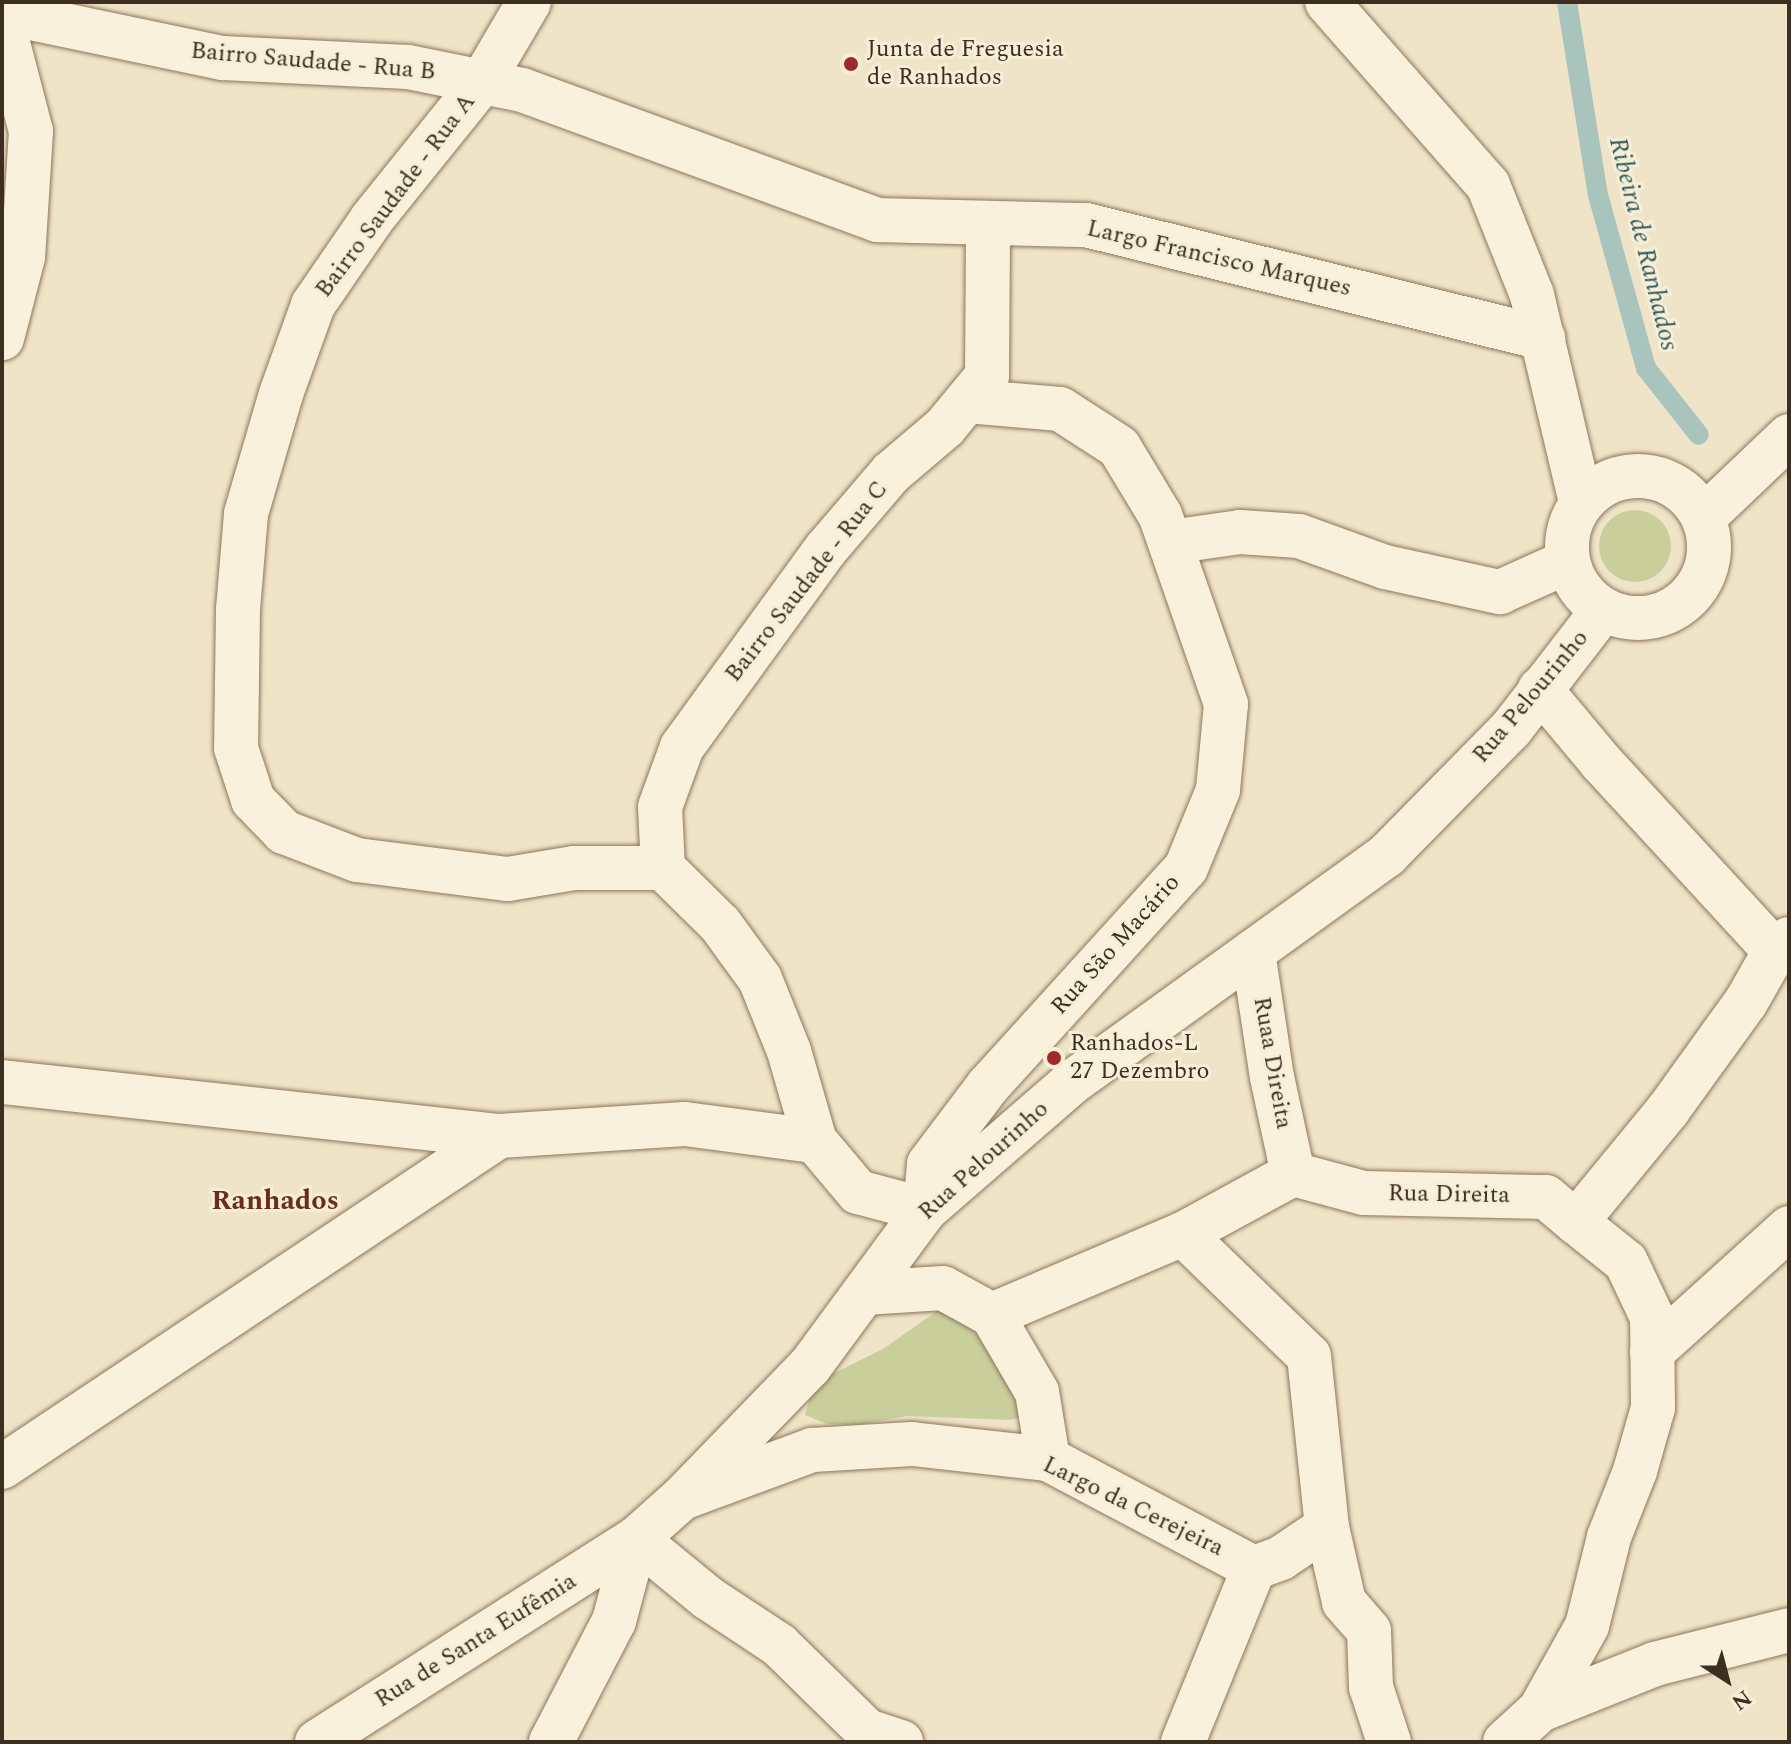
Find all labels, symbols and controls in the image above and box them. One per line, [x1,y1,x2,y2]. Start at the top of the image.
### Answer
place label: Junta de Freguesia de Ranhados [867,36,1064,92]
street label: Bairro Saudade - Rua B [189,37,437,87]
marker: Junta de Freguesia de Ranhados [842,55,860,73]
street label: Bairro Saudade - Rua A [310,88,482,304]
water label: Ribeira de Ranhados [1601,134,1685,354]
street label: Largo Francisco Marques [1084,215,1354,303]
street label: Bairro Saudade - Rua C [720,476,894,688]
street label: Rua Pelourinho [1467,625,1595,769]
street label: Rua São Macário [1045,869,1187,1021]
street label: Ruaa Direita [1246,995,1298,1131]
place label: Ranhados-L 27 Dezembro [1070,1030,1209,1086]
marker: Ranhados-L 27 Dezembro [1045,1049,1063,1067]
street label: Rua Pelourinho [913,1095,1055,1227]
street label: Rua Direita [1388,1180,1510,1210]
district label: Ranhados [211,1184,339,1218]
street label: Largo da Cerejeira [1038,1451,1228,1563]
street label: Rua de Santa Eufêmia [370,1567,582,1715]
north arrow [1687,1640,1767,1720]
text: N [1724,1681,1758,1718]

